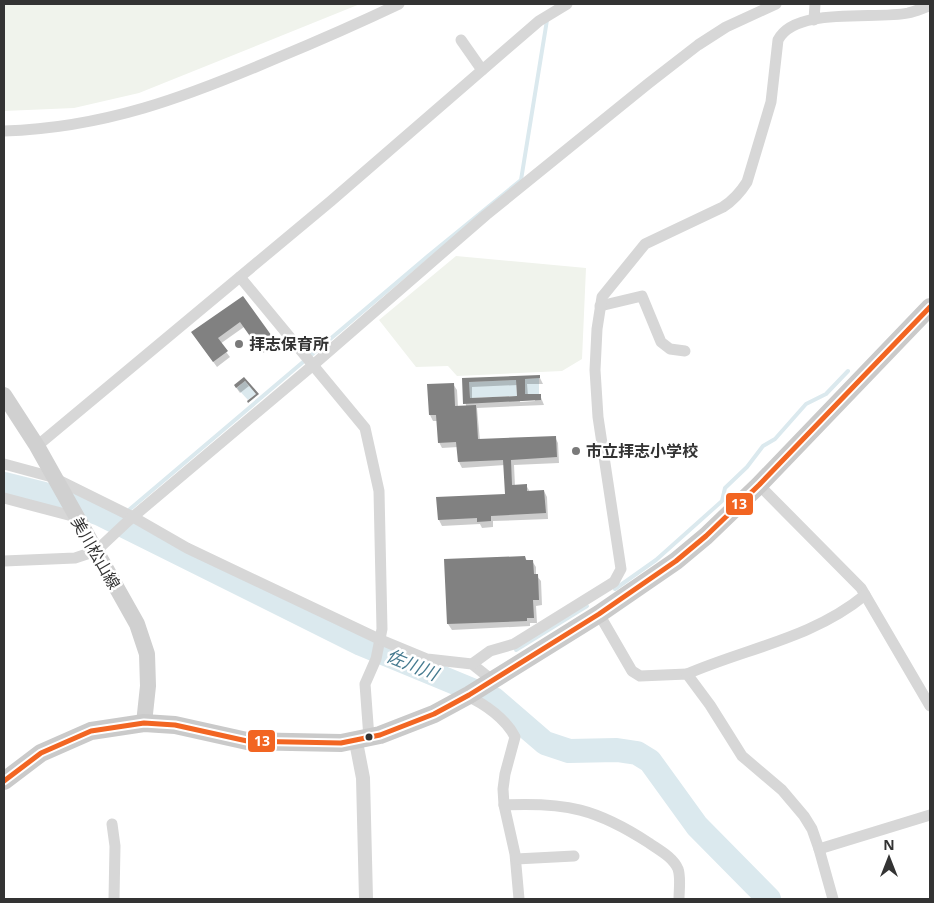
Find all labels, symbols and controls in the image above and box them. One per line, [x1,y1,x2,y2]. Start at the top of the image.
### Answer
place label: 拝志保育所 [249,333,329,355]
marker: 拝志保育所 [233,338,245,350]
place label: 市立拝志小学校 [586,440,698,462]
marker: 市立拝志小学校 [570,445,582,457]
line badge: 13 [725,492,754,516]
text: 13 [731,494,747,513]
street label: 美川松山線 [66,513,126,593]
water label: 佐川川 [383,643,444,686]
line badge: 13 [247,729,276,753]
text: 13 [254,731,270,750]
unlabelled marker [364,732,374,742]
north arrow [864,833,914,883]
text: N [883,835,895,854]

